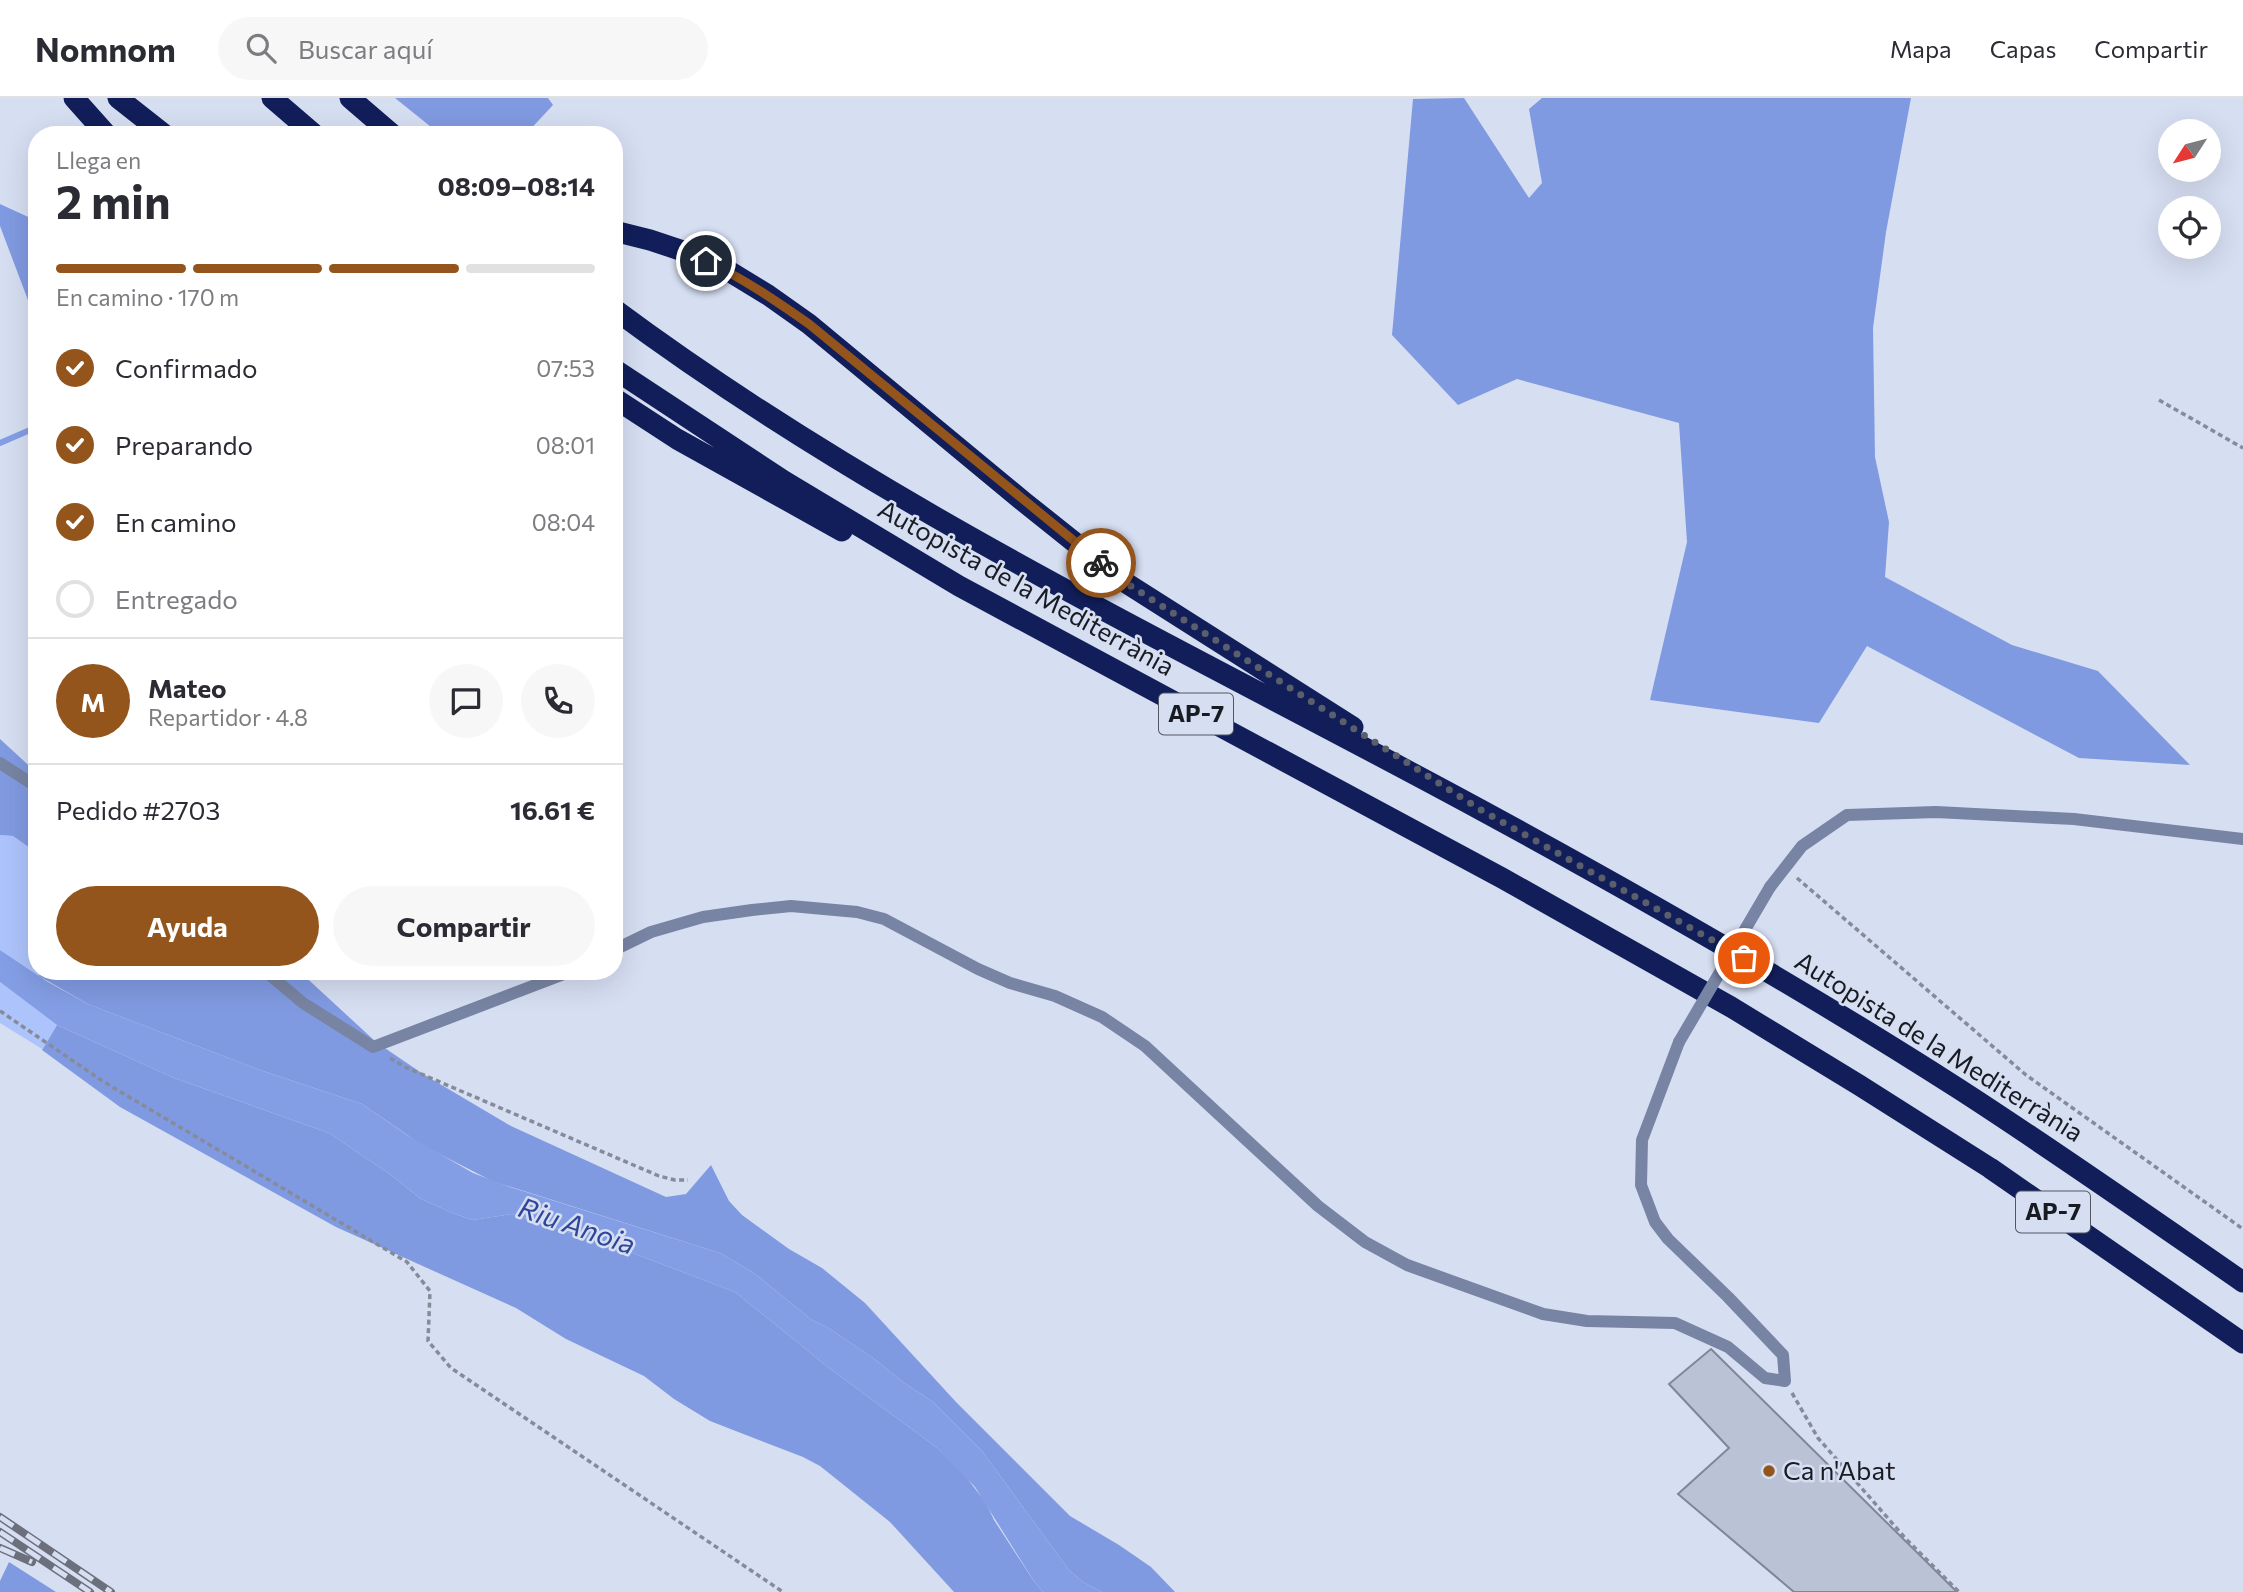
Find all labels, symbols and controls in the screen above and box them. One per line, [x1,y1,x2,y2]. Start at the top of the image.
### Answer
search box [218,17,708,80]
text: Nomnom [35,28,176,69]
icon: search [242,29,280,67]
text: Buscar aquí [298,33,433,64]
text: Mapa [1890,34,1952,63]
text: Capas [1990,34,2056,63]
text: Compartir [2094,34,2208,63]
north arrow [2158,119,2221,182]
map controls [2158,119,2221,259]
text: Llega en [56,146,141,174]
text: 08:09–08:14 [438,170,595,201]
text: 2 min [56,172,171,228]
button: locate [2158,196,2221,259]
pin [676,231,736,291]
icon: home [687,242,725,280]
text: En camino · 170 m [56,283,239,311]
icon: check [56,349,94,387]
text: Confirmado [115,352,257,383]
text: 07:53 [536,354,595,382]
icon: check [56,426,94,464]
text: Preparando [115,429,253,460]
text: 08:01 [536,431,595,459]
street label: Autopista de la Mediterrània [873,492,1180,681]
icon: check [56,503,94,541]
text: En camino [115,506,237,537]
text: 08:04 [532,508,595,536]
courier [1066,528,1136,598]
icon: bike [1082,544,1120,582]
text: Entregado [115,583,238,614]
button: chat [429,664,503,738]
button: phone [521,664,595,738]
text: Mateo [148,672,227,703]
text: M [80,686,106,717]
road number: AP-7 [1159,694,1233,734]
text: Repartidor · 4.8 [148,703,308,731]
text: Pedido #2703 [56,794,220,825]
text: 16.61 € [510,794,595,825]
button: Ayuda [56,886,319,966]
button: Compartir [333,886,595,966]
pin [1714,928,1774,988]
icon: bag [1725,939,1763,977]
street label: Autopista de la Mediterrània [1790,944,2090,1147]
water label: Riu Anoia [515,1189,640,1261]
road number: AP-7 [2016,1192,2090,1232]
place label: Ca n'Abat [1783,1454,1896,1485]
marker: Ca n'Abat [1761,1463,1777,1479]

